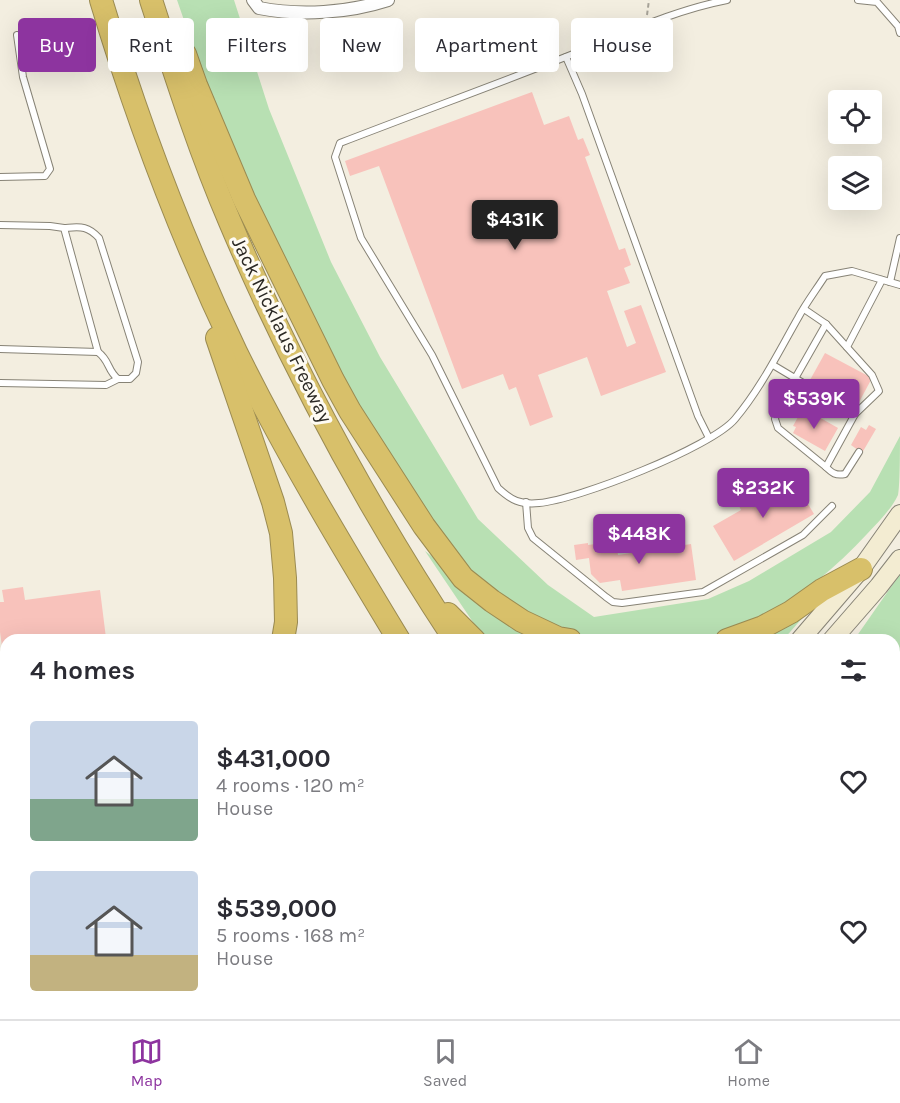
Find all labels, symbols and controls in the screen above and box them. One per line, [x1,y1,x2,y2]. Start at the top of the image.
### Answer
chip: Buy [18,18,96,72]
chip: Rent [108,18,194,72]
chip: Filters [206,18,308,72]
chip: New [320,18,403,72]
chip: Apartment [415,18,559,72]
chip: House [571,18,673,72]
map controls [828,90,882,210]
button: locate [828,90,882,144]
button: layers [828,156,882,210]
pin: $431K [473,200,557,251]
text: $431K [486,208,544,231]
street label: Jack Nicklaus Freeway [227,233,337,427]
pin: $539K [772,379,856,430]
text: $539K [782,387,846,410]
pin: $232K [721,468,805,519]
text: $232K [731,476,795,499]
pin: $448K [597,514,681,565]
text: $448K [607,522,671,545]
icon: filters [837,654,870,687]
text: 4 homes [30,655,135,686]
text: $431,000 [216,743,331,774]
icon: home [78,745,150,817]
icon: heart [837,765,870,798]
text: 4 rooms · 120 m² [216,774,365,797]
text: House [216,797,273,820]
text: $539,000 [216,893,337,924]
icon: home [78,895,150,967]
icon: heart [837,915,870,948]
text: 5 rooms · 168 m² [216,924,365,947]
text: House [216,947,273,970]
tab: Map [130,1035,163,1090]
tab: Saved [423,1035,467,1090]
tab: Home [727,1035,770,1090]

